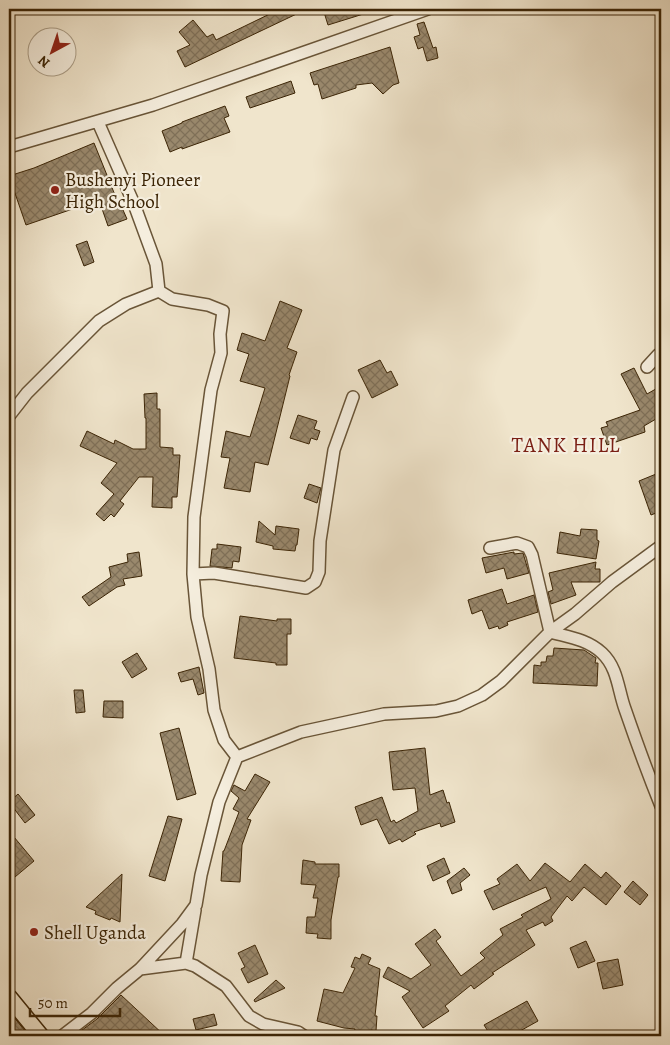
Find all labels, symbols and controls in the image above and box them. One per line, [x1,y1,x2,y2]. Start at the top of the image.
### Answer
north arrow [28,28,78,78]
text: N [34,51,54,72]
place label: Bushenyi Pioneer High School [65,167,200,215]
marker: Bushenyi Pioneer High School [49,184,61,196]
district label: TANK HILL [512,431,620,459]
place label: Shell Uganda [44,920,146,946]
marker: Shell Uganda [28,926,40,938]
scale bar [30,985,120,1017]
text: 50 m [38,993,68,1013]

